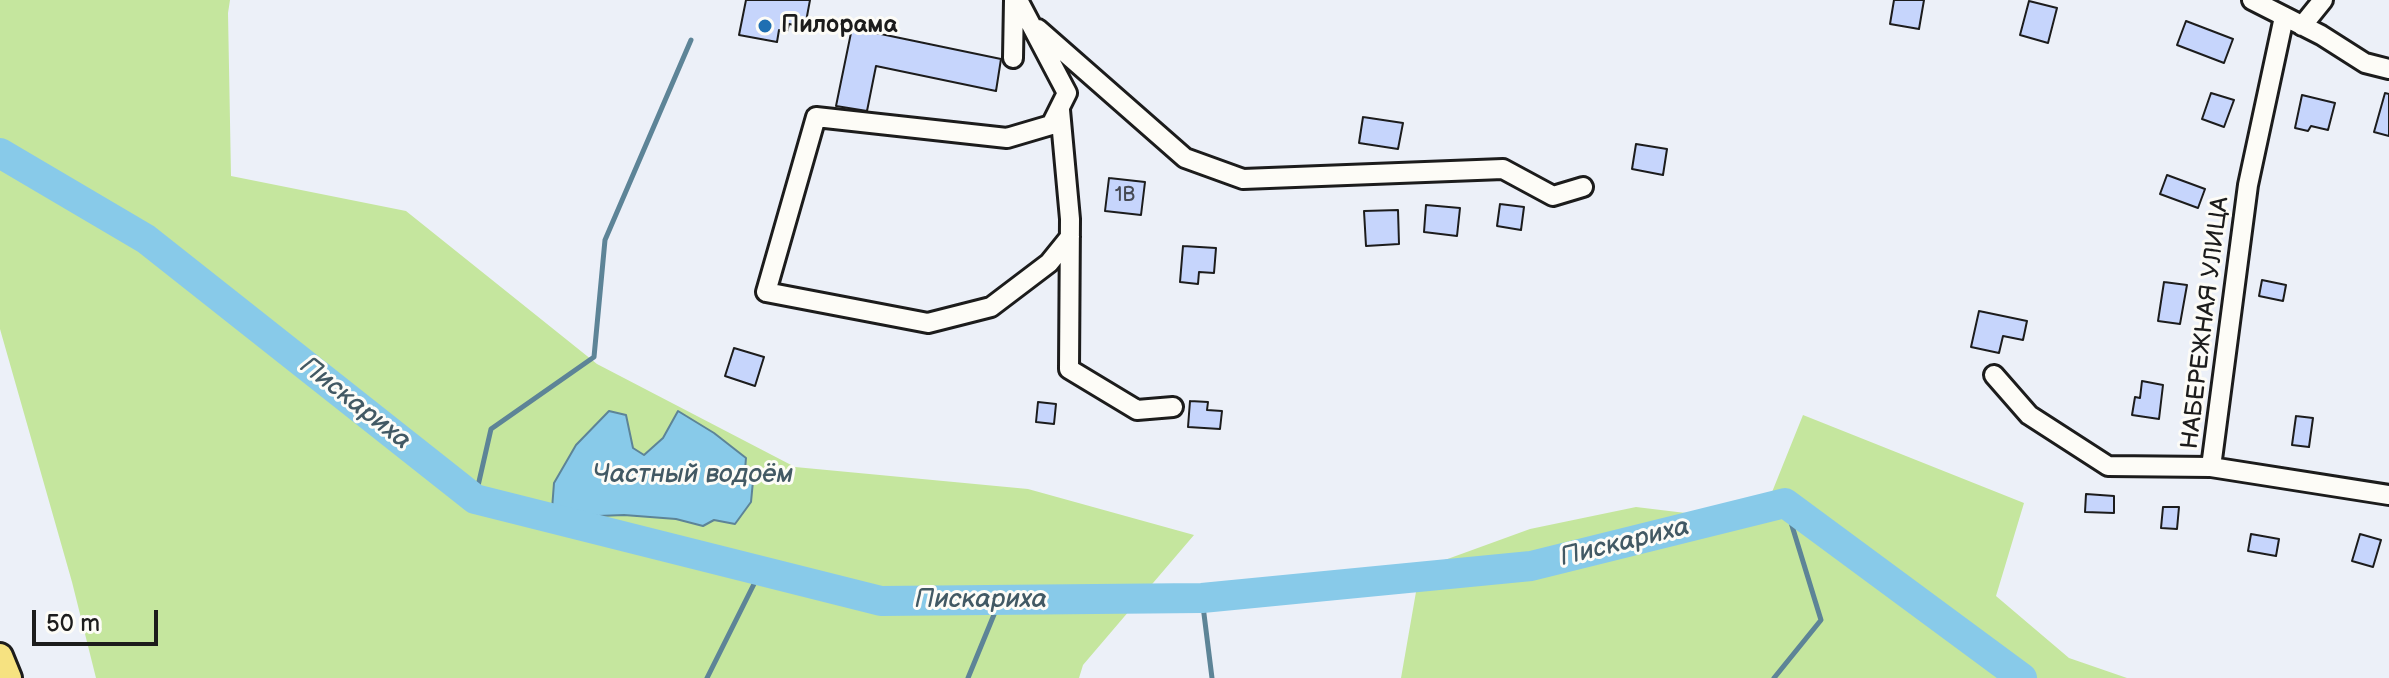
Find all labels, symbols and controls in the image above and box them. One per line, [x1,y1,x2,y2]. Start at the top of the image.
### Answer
place label: Пилорама [781,12,897,40]
marker: Пилорама [756,17,774,35]
house number: 1В [1115,184,1135,208]
street label: НАБЕРЕЖНАЯ УЛИЦА [2176,195,2236,451]
water label: Пискариха [293,351,417,457]
water label: Частный водоём [593,459,793,491]
water label: Пискариха [1557,512,1693,574]
water label: Пискариха [915,584,1047,616]
scale bar [36,594,162,644]
text: 50 m [46,609,100,638]

